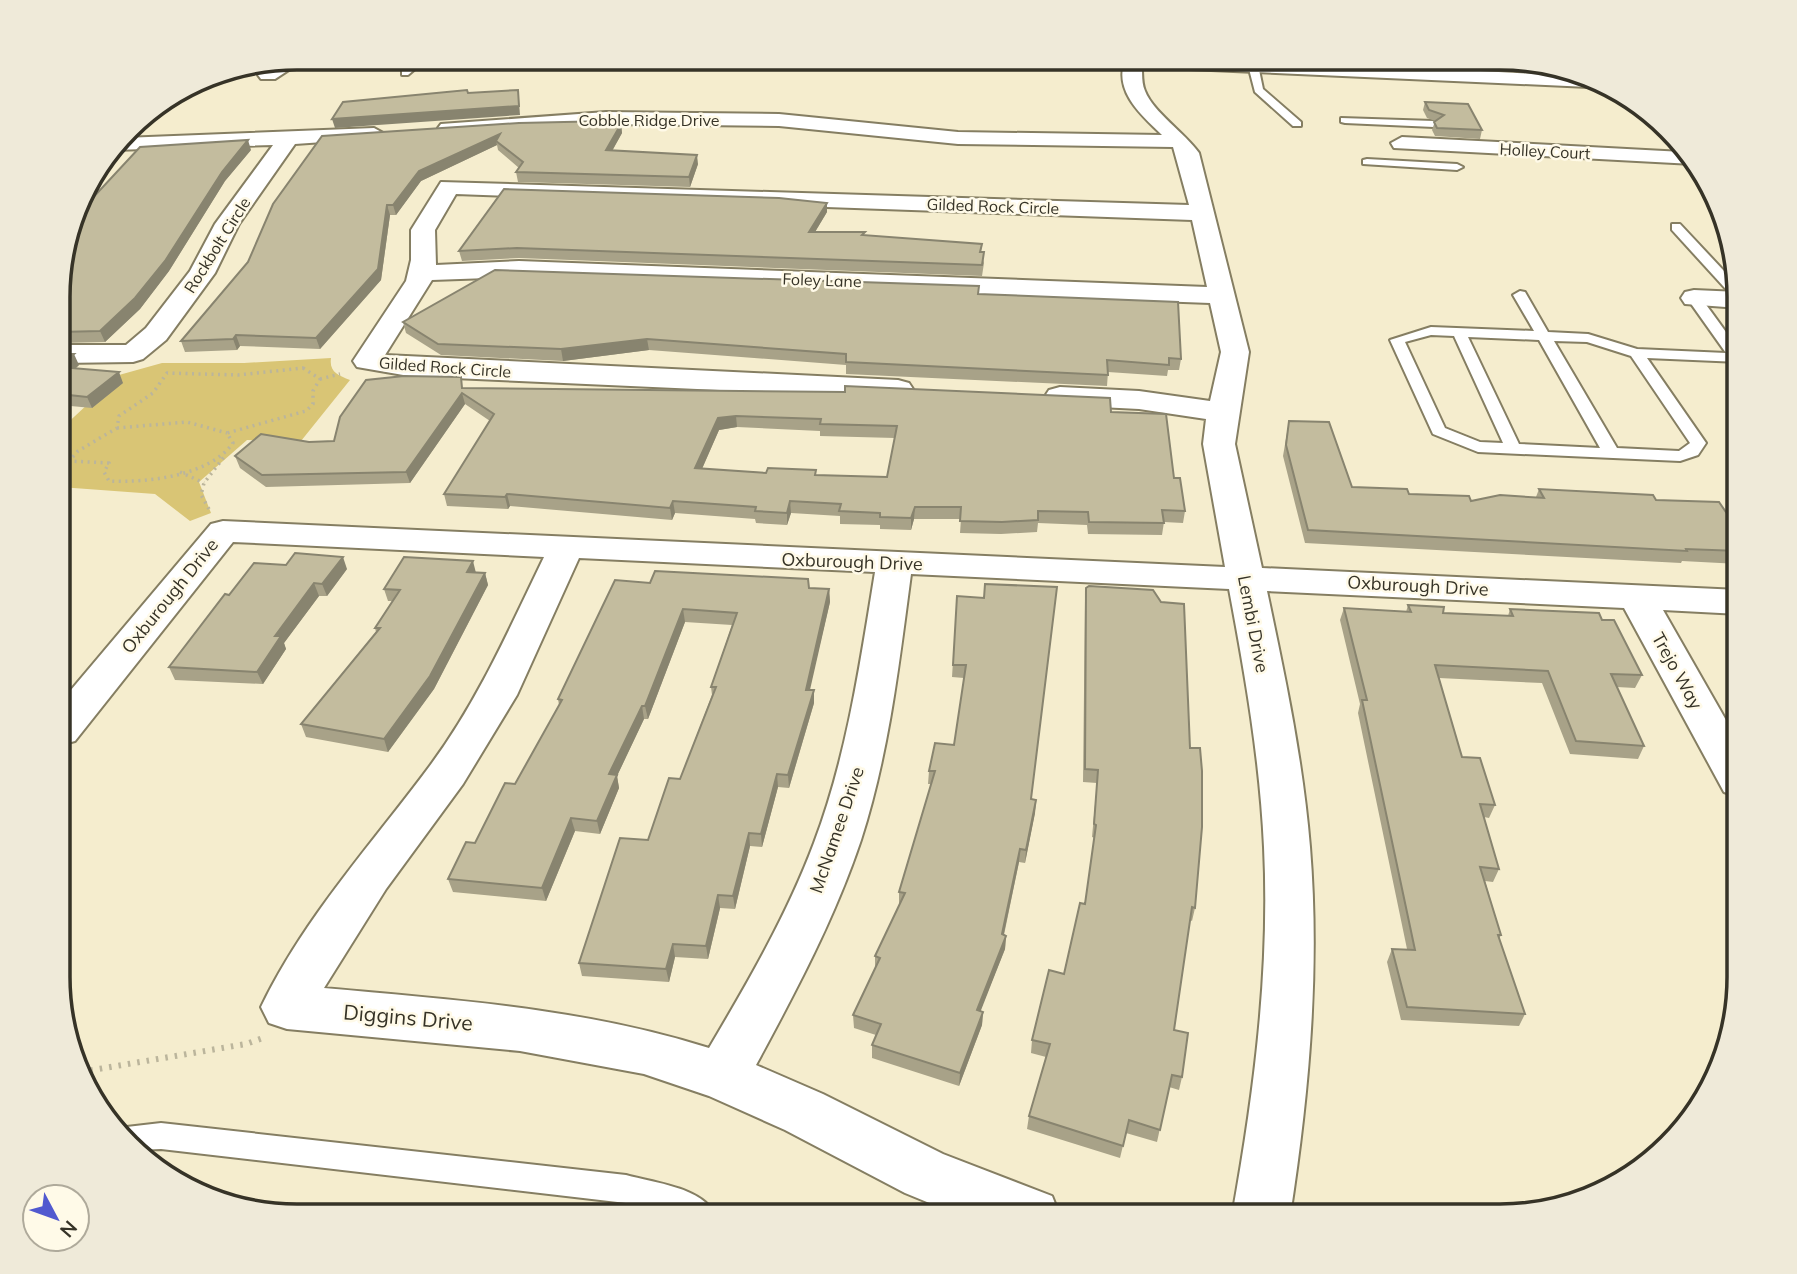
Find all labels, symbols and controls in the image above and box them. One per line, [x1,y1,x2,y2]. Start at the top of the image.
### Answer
street label: Cobble Ridge Drive [578,110,720,130]
street label: Holley Court [1499,139,1591,163]
street label: Rockbolt Circle [180,193,254,297]
street label: Gilded Rock Circle [926,194,1060,218]
street label: Foley Lane [782,269,862,291]
street label: Gilded Rock Circle [378,352,512,382]
street label: Oxburough Drive [116,534,223,658]
street label: Oxburough Drive [781,548,923,575]
street label: Oxburough Drive [1347,570,1489,601]
street label: Lembi Drive [1233,573,1274,674]
street label: Trejo Way [1647,628,1708,714]
street label: McNamee Drive [804,764,869,896]
street label: Diggins Drive [342,998,474,1036]
north arrow [21,1183,91,1253]
text: N [55,1216,83,1242]

